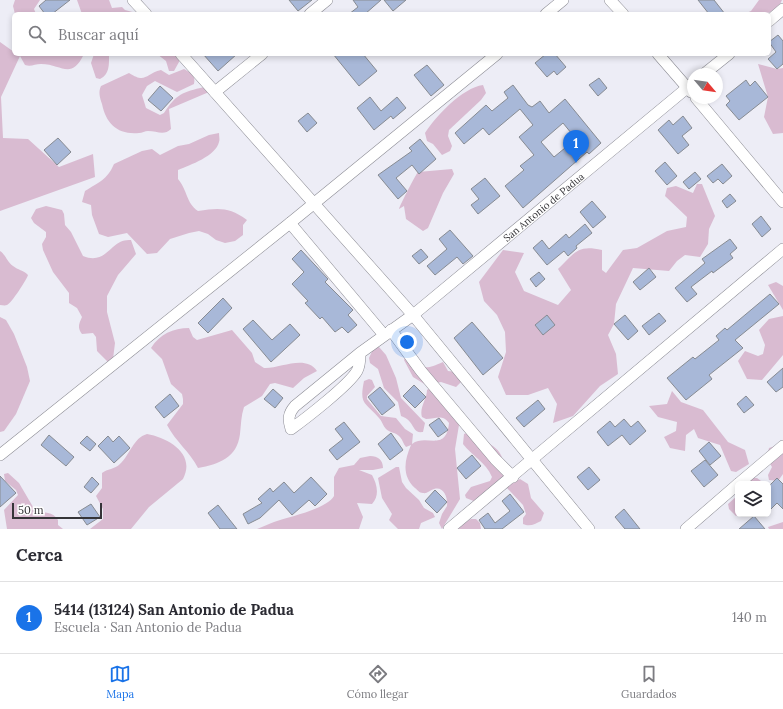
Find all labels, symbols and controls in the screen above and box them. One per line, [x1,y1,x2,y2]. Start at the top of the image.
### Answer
search box [12,12,771,56]
icon: search [26,23,48,45]
text: Buscar aquí [58,25,139,44]
north arrow [687,68,723,104]
pin: 1 [563,130,589,163]
street label: San Antonio de Padua [500,170,587,244]
your location [397,332,417,352]
map controls [735,481,771,517]
button: layers [735,481,771,517]
scale bar [12,501,102,520]
text: 50 m [18,503,44,517]
text: Cerca [16,544,63,566]
text: 5414 (13124) San Antonio de Padua [54,600,294,619]
text: 1 [26,609,32,626]
text: 140 m [732,609,767,626]
text: Escuela · San Antonio de Padua [54,619,242,636]
tab: Mapa [106,663,134,701]
tab: Cómo llegar [347,663,409,701]
tab: Guardados [621,663,677,701]

